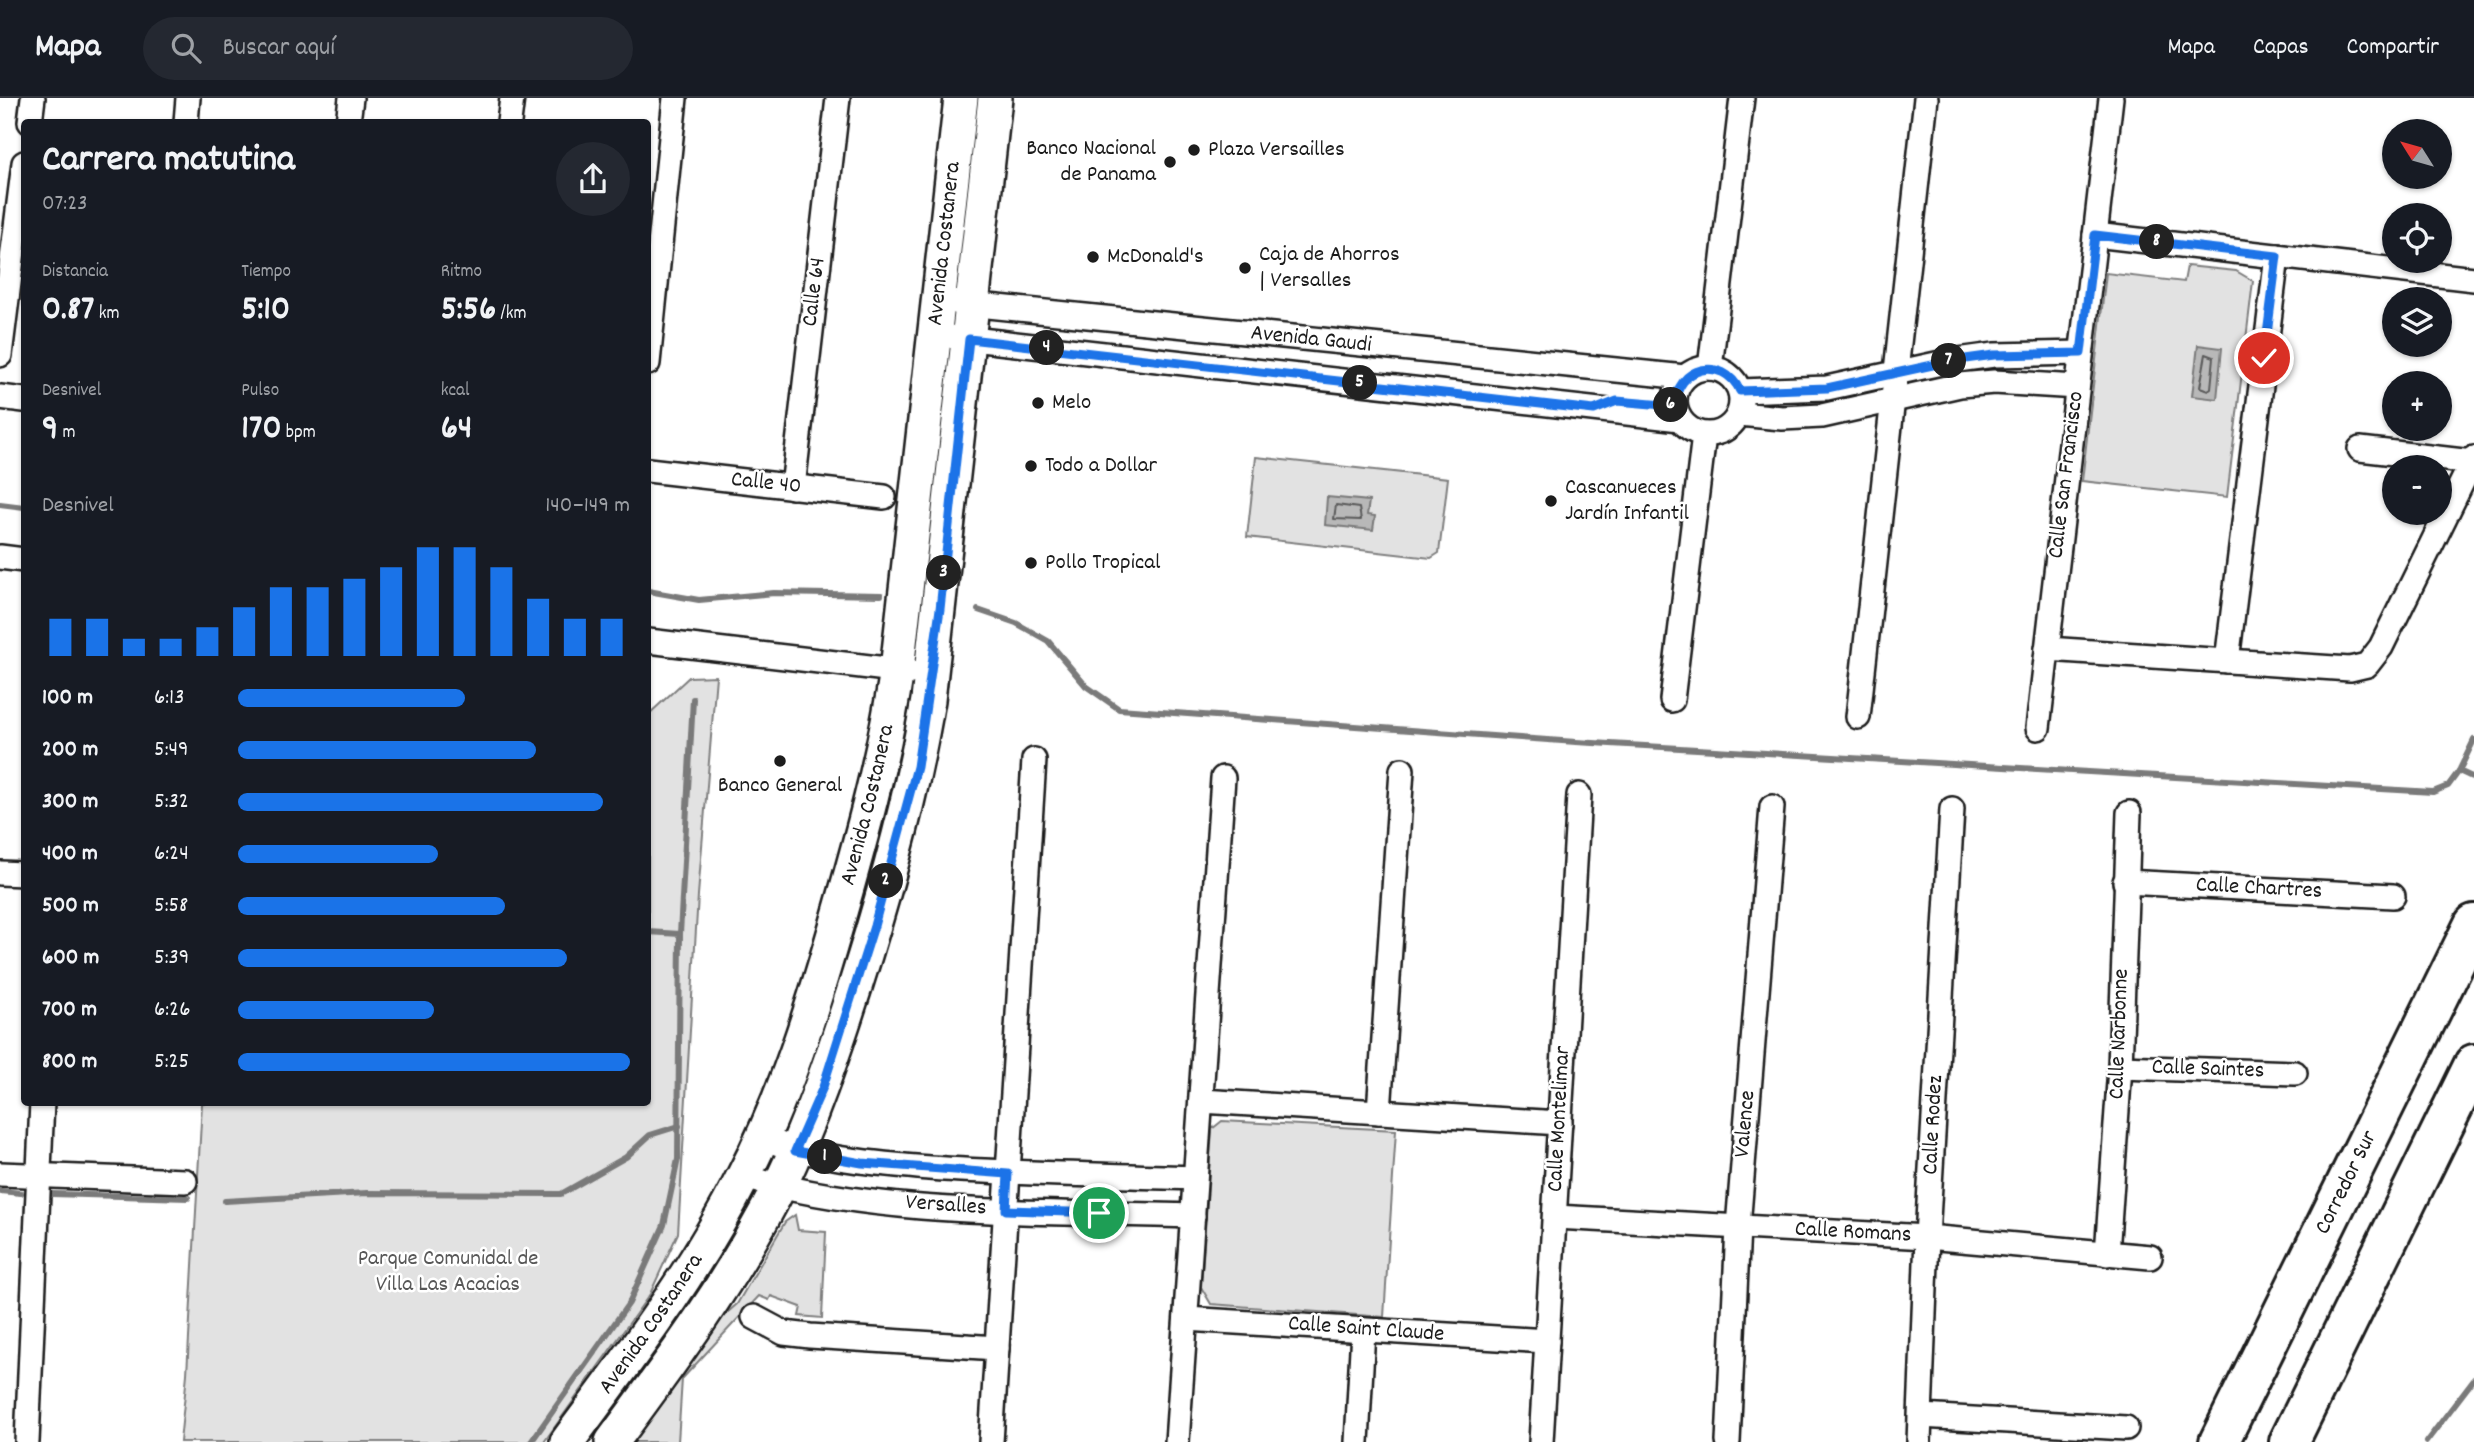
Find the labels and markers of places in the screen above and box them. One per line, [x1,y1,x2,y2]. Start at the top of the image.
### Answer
place label: Banco Nacional de Panama [1026,133,1157,192]
place label: Plaza Versailles [1208,134,1345,167]
marker: Plaza Versailles [1186,142,1202,158]
marker: Banco Nacional de Panama [1162,154,1178,170]
pin: 8 [2140,225,2174,260]
place label: Caja de Ahorros | Versalles [1259,239,1400,298]
place label: McDonald's [1107,241,1204,274]
marker: McDonald's [1085,249,1101,265]
marker: Caja de Ahorros | Versalles [1237,260,1253,276]
pin [2234,328,2294,388]
pin: 4 [1030,330,1064,366]
pin: 7 [1932,344,1966,378]
pin: 5 [1342,366,1378,400]
place label: Melo [1052,387,1091,420]
pin: 6 [1654,388,1688,422]
marker: Melo [1030,395,1046,411]
place label: Todo a Dollar [1045,450,1158,483]
marker: Todo a Dollar [1023,458,1039,474]
place label: Cascanueces Jardín Infantil [1565,472,1690,531]
marker: Cascanueces Jardín Infantil [1543,493,1559,509]
place label: Pollo Tropical [1045,547,1161,580]
marker: Pollo Tropical [1023,555,1039,571]
pin: 3 [926,556,962,590]
marker: Banco General [772,753,788,769]
place label: Banco General [718,770,843,803]
pin: 2 [868,864,903,898]
pin: 1 [808,1140,842,1174]
pin [1069,1183,1129,1243]

